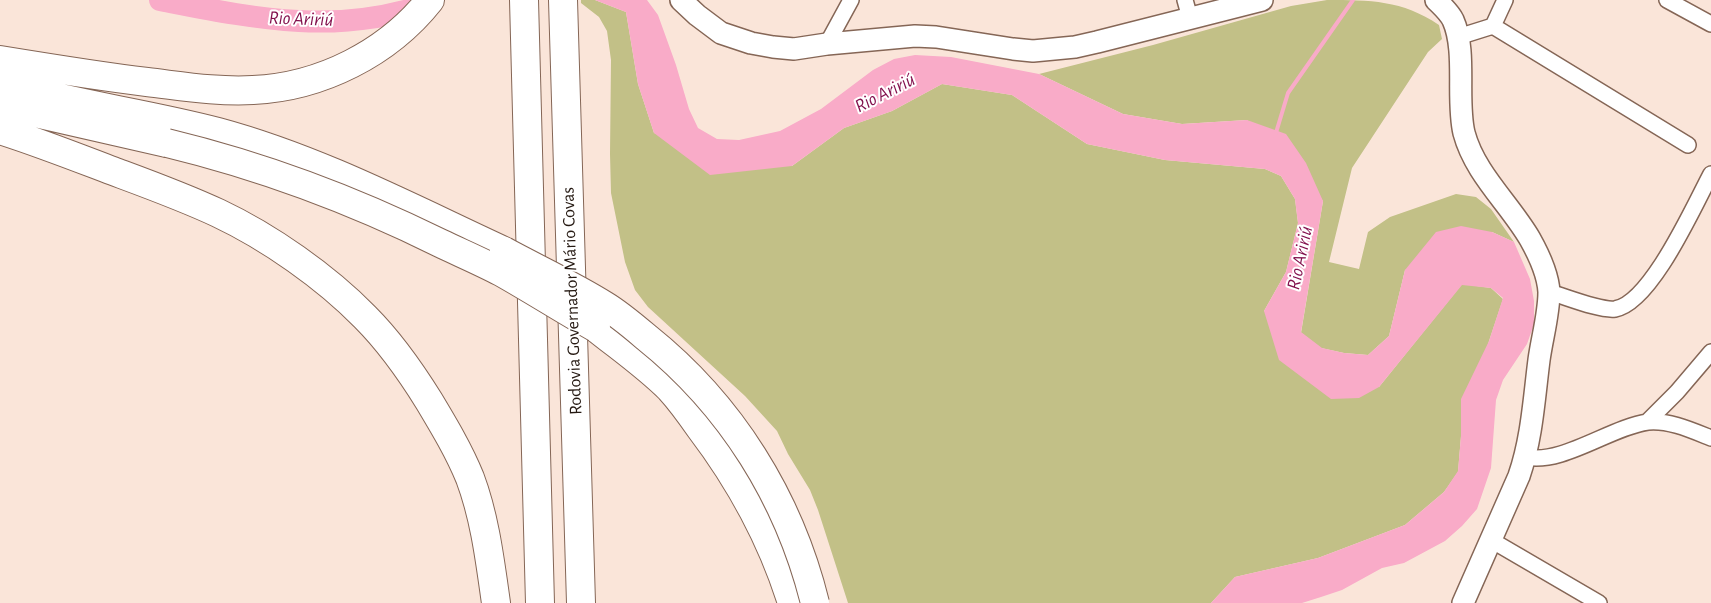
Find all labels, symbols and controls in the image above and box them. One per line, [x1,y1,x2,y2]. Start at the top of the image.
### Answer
water label: Rio Aririú [268,6,334,32]
water label: Rio Aririú [851,68,919,118]
street label: Rodovia Governador Mário Covas [557,187,587,415]
water label: Rio Aririú [1282,224,1318,292]

